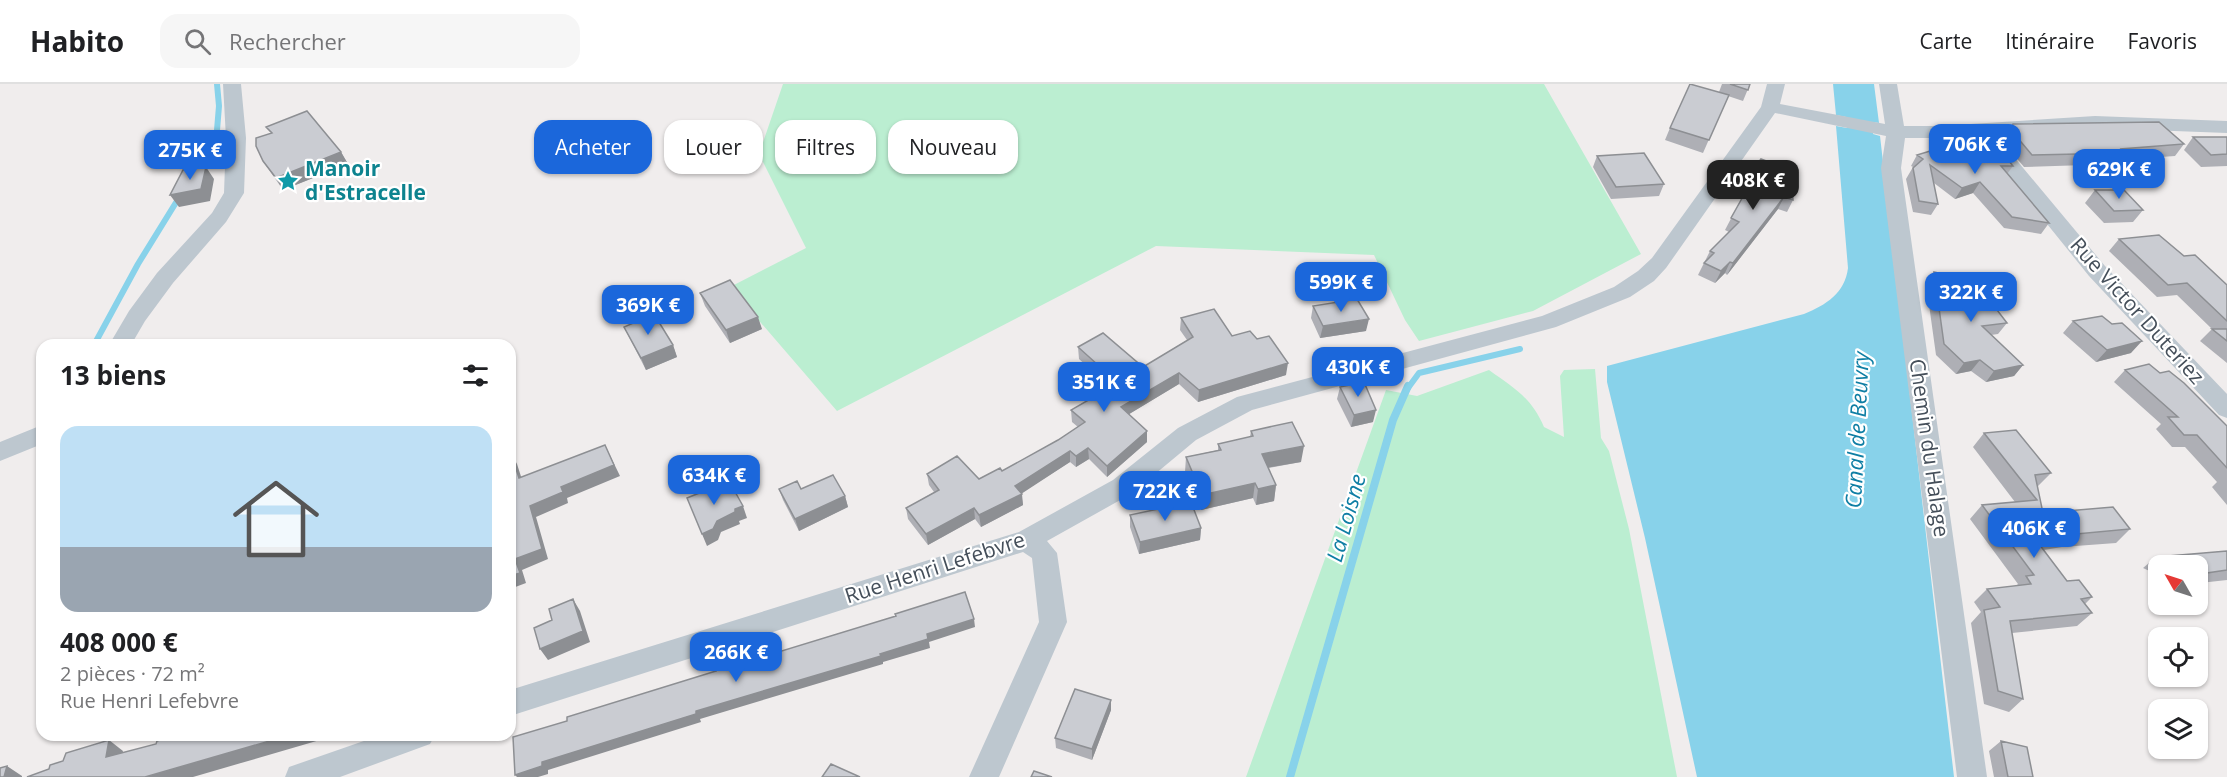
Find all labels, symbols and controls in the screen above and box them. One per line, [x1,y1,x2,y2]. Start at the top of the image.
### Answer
search box [160,14,580,68]
text: Habito [30,22,124,60]
icon: search [181,25,214,58]
text: Rechercher [229,26,346,56]
text: Carte [1919,27,1972,55]
text: Itinéraire [2005,27,2094,55]
text: Favoris [2127,27,2197,55]
chip: Acheter [534,120,652,174]
chip: Louer [664,120,763,174]
chip: Filtres [775,120,876,174]
chip: Nouveau [888,120,1018,174]
pin: 706K € [1926,124,2024,175]
pin: 275K € [141,130,239,181]
text: 706K € [1943,130,2007,157]
text: 275K € [158,136,222,163]
pin: 629K € [2070,149,2168,200]
place label: Manoir d'Estracelle [305,154,426,206]
text: 629K € [2087,155,2151,182]
pin: 408K € [1704,160,1802,211]
text: 408K € [1721,166,1785,193]
place icon: Manoir d'Estracelle [276,169,300,193]
street label: Rue Victor Duteriez [2064,231,2211,390]
pin: 599K € [1292,262,1390,313]
text: 599K € [1309,268,1373,295]
pin: 322K € [1922,272,2020,323]
text: 322K € [1939,278,2003,305]
pin: 369K € [599,285,697,336]
text: 369K € [616,291,680,318]
pin: 430K € [1309,347,1407,398]
water label: Canal de Beuvry [1837,349,1875,509]
text: 430K € [1326,353,1390,380]
text: 13 biens [60,357,166,393]
street label: Chemin du Halage [1904,357,1956,539]
icon: filters [459,359,492,392]
pin: 351K € [1055,362,1153,413]
text: 351K € [1072,368,1136,395]
pin: 634K € [665,455,763,506]
text: 634K € [682,461,746,488]
icon: home [222,465,330,573]
water label: La Loisne [1318,470,1372,565]
pin: 722K € [1116,471,1214,522]
text: 722K € [1133,477,1197,504]
pin: 406K € [1985,508,2083,559]
text: 406K € [2002,514,2066,541]
street label: Rue Henri Lefebvre [841,525,1028,609]
north arrow [2148,555,2208,615]
map controls [2148,555,2208,759]
text: 408 000 € [60,624,178,660]
button: locate [2148,627,2208,687]
pin: 266K € [687,632,785,683]
text: 266K € [704,638,768,665]
text: 2 pièces · 72 m² [60,660,205,687]
text: Rue Henri Lefebvre [60,687,239,714]
button: layers [2148,699,2208,759]

